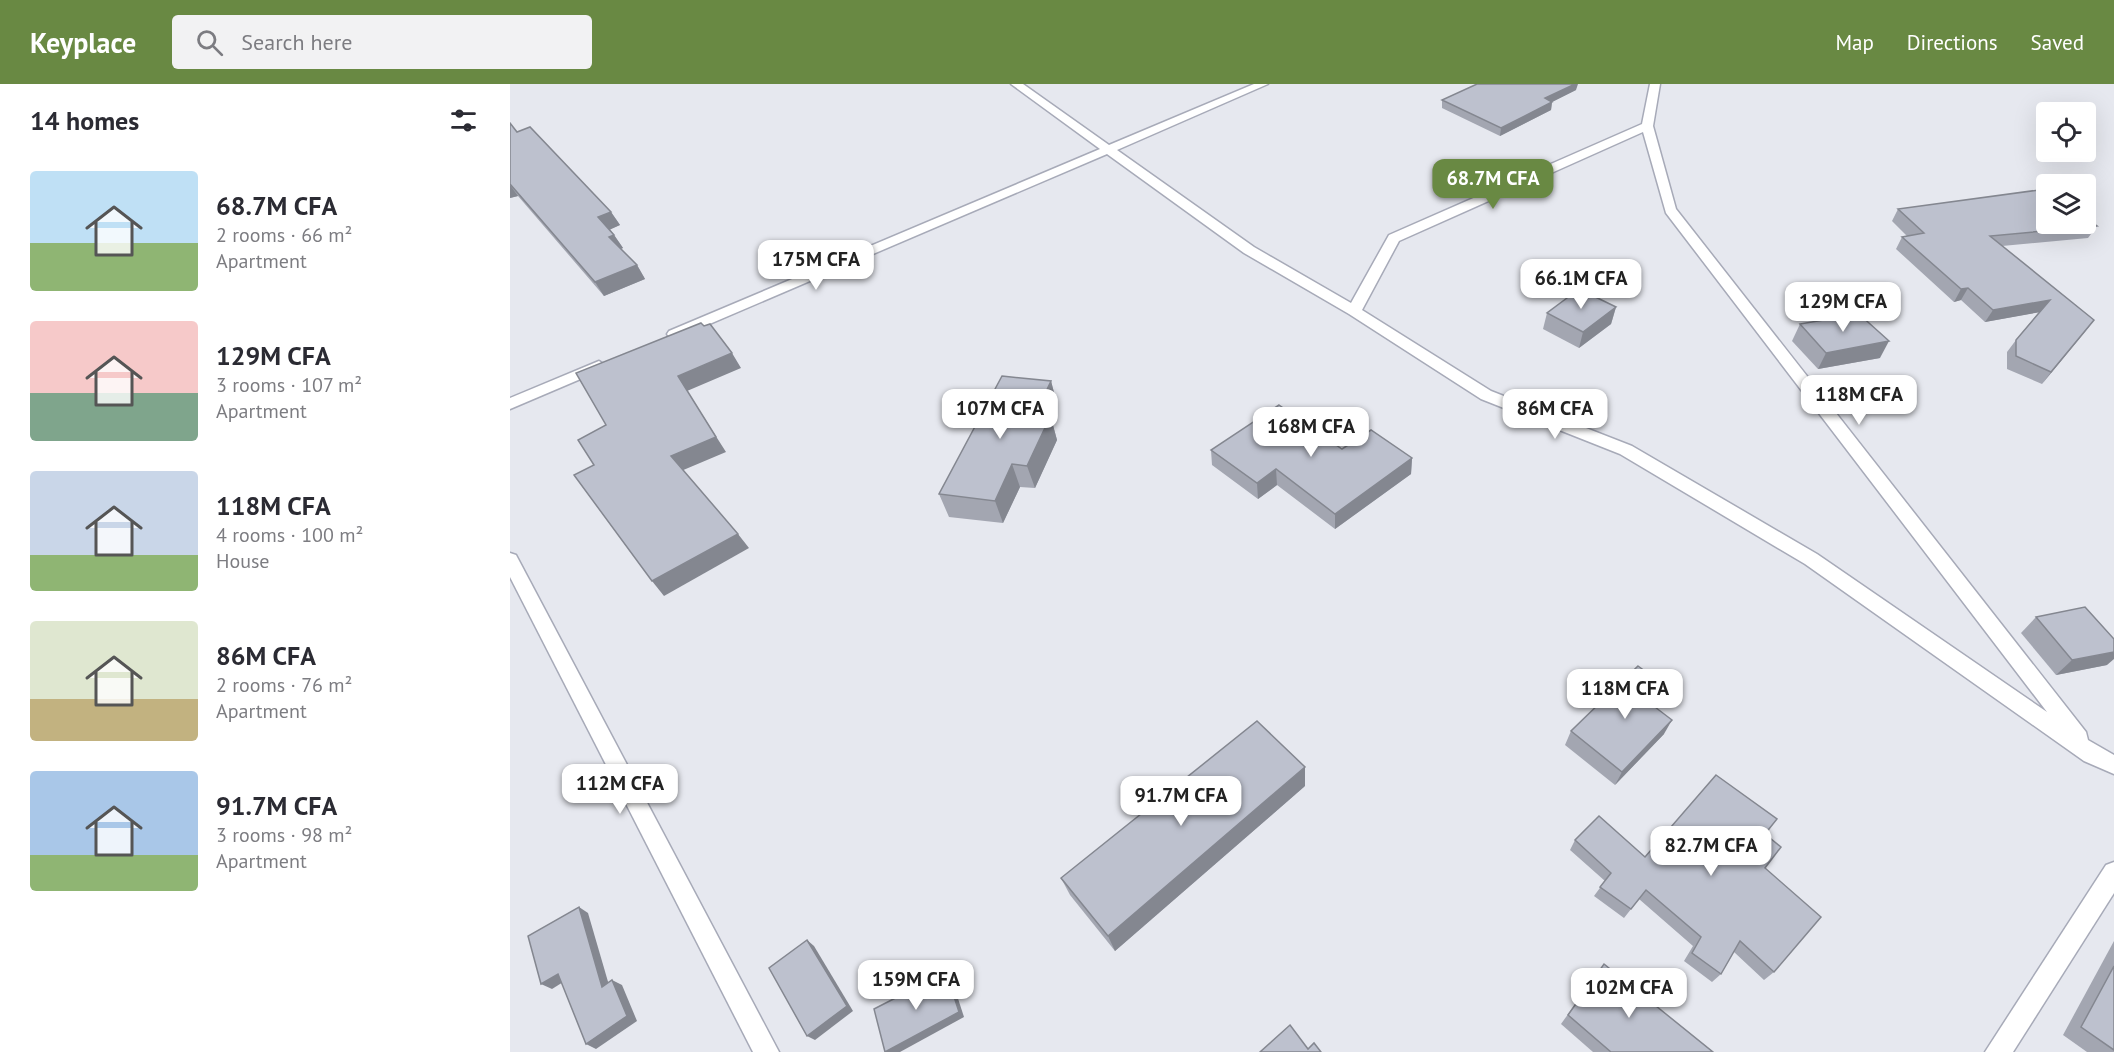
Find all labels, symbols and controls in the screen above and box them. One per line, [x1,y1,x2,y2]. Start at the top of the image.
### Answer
search box [172,15,592,69]
text: Keyplace [30,24,136,61]
icon: search [193,26,226,59]
text: Search here [241,28,352,56]
text: Map [1835,29,1874,56]
text: Directions [1907,29,1998,56]
text: Saved [2031,29,2084,56]
map controls [2036,102,2096,234]
button: locate [2036,102,2096,162]
text: 14 homes [30,104,139,137]
icon: filters [447,104,480,137]
pin: 68.7M CFA [1424,159,1562,210]
text: 68.7M CFA [1446,165,1540,191]
button: layers [2036,174,2096,234]
text: 68.7M CFA [216,189,337,222]
icon: home [78,195,150,267]
text: 2 rooms · 66 m² [216,222,352,248]
pin: 175M CFA [754,240,878,291]
text: 175M CFA [772,246,860,272]
text: Apartment [216,248,307,274]
pin: 66.1M CFA [1512,259,1650,310]
text: 66.1M CFA [1534,265,1628,291]
pin: 129M CFA [1781,282,1905,333]
text: 129M CFA [1799,288,1887,314]
text: 129M CFA [216,339,331,372]
icon: home [78,345,150,417]
text: 3 rooms · 107 m² [216,372,362,398]
pin: 118M CFA [1797,375,1921,426]
text: 118M CFA [1815,381,1903,407]
pin: 107M CFA [938,389,1062,440]
pin: 86M CFA [1500,389,1610,440]
text: 107M CFA [956,395,1044,421]
text: 86M CFA [1517,395,1593,421]
text: Apartment [216,398,307,424]
pin: 168M CFA [1249,407,1373,458]
text: 168M CFA [1267,413,1355,439]
text: 118M CFA [216,489,331,522]
icon: home [78,495,150,567]
text: 4 rooms · 100 m² [216,522,363,548]
text: House [216,548,270,574]
text: 86M CFA [216,639,316,672]
icon: home [78,645,150,717]
pin: 118M CFA [1563,669,1687,720]
text: 2 rooms · 76 m² [216,672,352,698]
text: 118M CFA [1581,675,1669,701]
text: Apartment [216,698,307,724]
pin: 112M CFA [558,764,682,815]
text: 112M CFA [576,770,664,796]
pin: 91.7M CFA [1112,776,1250,827]
text: 91.7M CFA [1134,782,1228,808]
text: 91.7M CFA [216,789,337,822]
icon: home [78,795,150,867]
text: 3 rooms · 98 m² [216,822,352,848]
pin: 82.7M CFA [1642,826,1780,877]
text: 82.7M CFA [1664,832,1758,858]
text: Apartment [216,848,307,874]
pin: 159M CFA [854,960,978,1011]
text: 159M CFA [872,966,960,992]
pin: 102M CFA [1567,968,1691,1019]
text: 102M CFA [1585,974,1673,1000]

